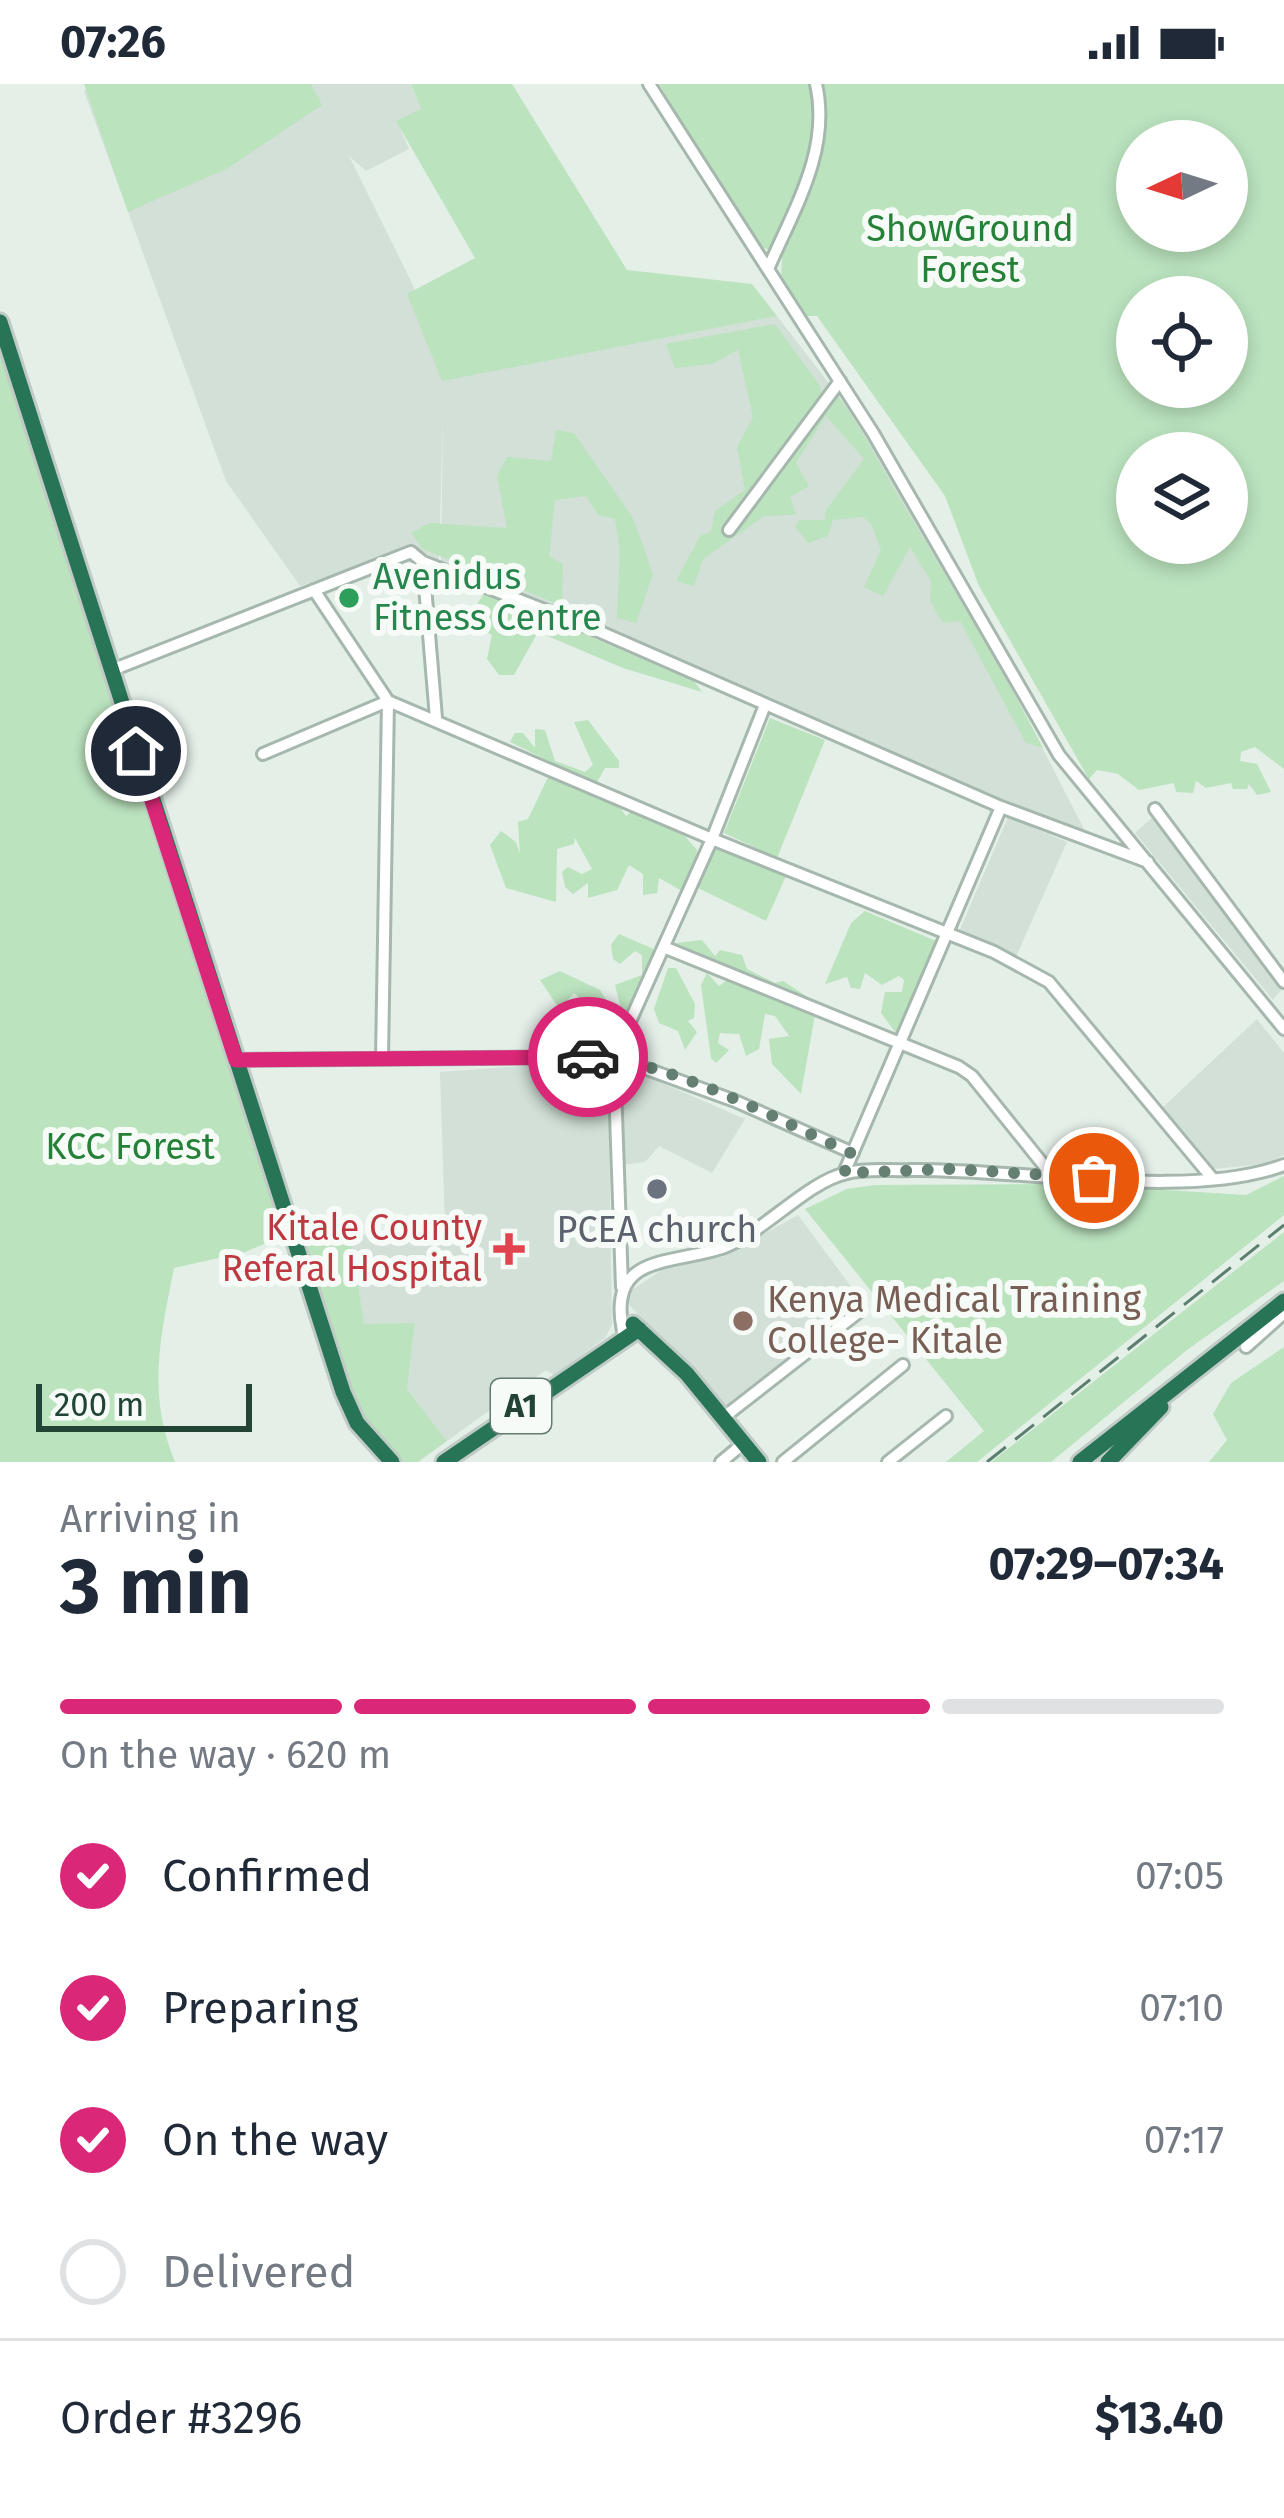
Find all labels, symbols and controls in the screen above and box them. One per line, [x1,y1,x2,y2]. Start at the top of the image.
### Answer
text: 07:26 [60,15,166,69]
north arrow [1116,120,1248,252]
map controls [1116,120,1248,564]
park label: ShowGround Forest [866,207,1074,292]
button: locate [1116,276,1248,408]
button: layers [1116,432,1248,564]
place label: Avenidus Fitness Centre [373,555,602,640]
marker: Avenidus Fitness Centre [336,585,362,611]
pin [85,700,187,802]
icon: home [103,718,169,784]
courier [528,997,648,1117]
icon: car [555,1024,621,1090]
park label: KCC Forest [45,1125,215,1169]
pin [1043,1127,1145,1229]
icon: bag [1061,1145,1127,1211]
marker: PCEA church [644,1176,670,1202]
place label: Kitale County Referal Hospital [222,1206,482,1291]
place label: PCEA church [557,1208,757,1252]
marker: Kitale County Referal Hospital [493,1233,525,1265]
place label: Kenya Medical Training College- Kitale [767,1278,1141,1363]
marker: Kenya Medical Training College- Kitale [730,1308,756,1334]
scale bar [36,1378,252,1431]
road number: A1 [491,1379,551,1433]
text: 200 m [54,1385,144,1425]
text: Arriving in [60,1496,241,1542]
text: 07:29–07:34 [989,1537,1224,1591]
text: 3 min [60,1540,252,1634]
text: On the way · 620 m [60,1732,391,1778]
icon: check [60,1843,126,1909]
text: Confirmed [162,1849,372,1903]
text: 07:05 [1135,1853,1224,1899]
icon: check [60,1975,126,2041]
text: Preparing [162,1981,358,2035]
text: 07:10 [1139,1985,1224,2031]
icon: check [60,2107,126,2173]
text: On the way [162,2113,388,2167]
text: 07:17 [1144,2117,1224,2163]
text: Delivered [162,2245,355,2299]
text: Order #3296 [60,2391,302,2445]
text: $13.40 [1095,2391,1224,2445]

